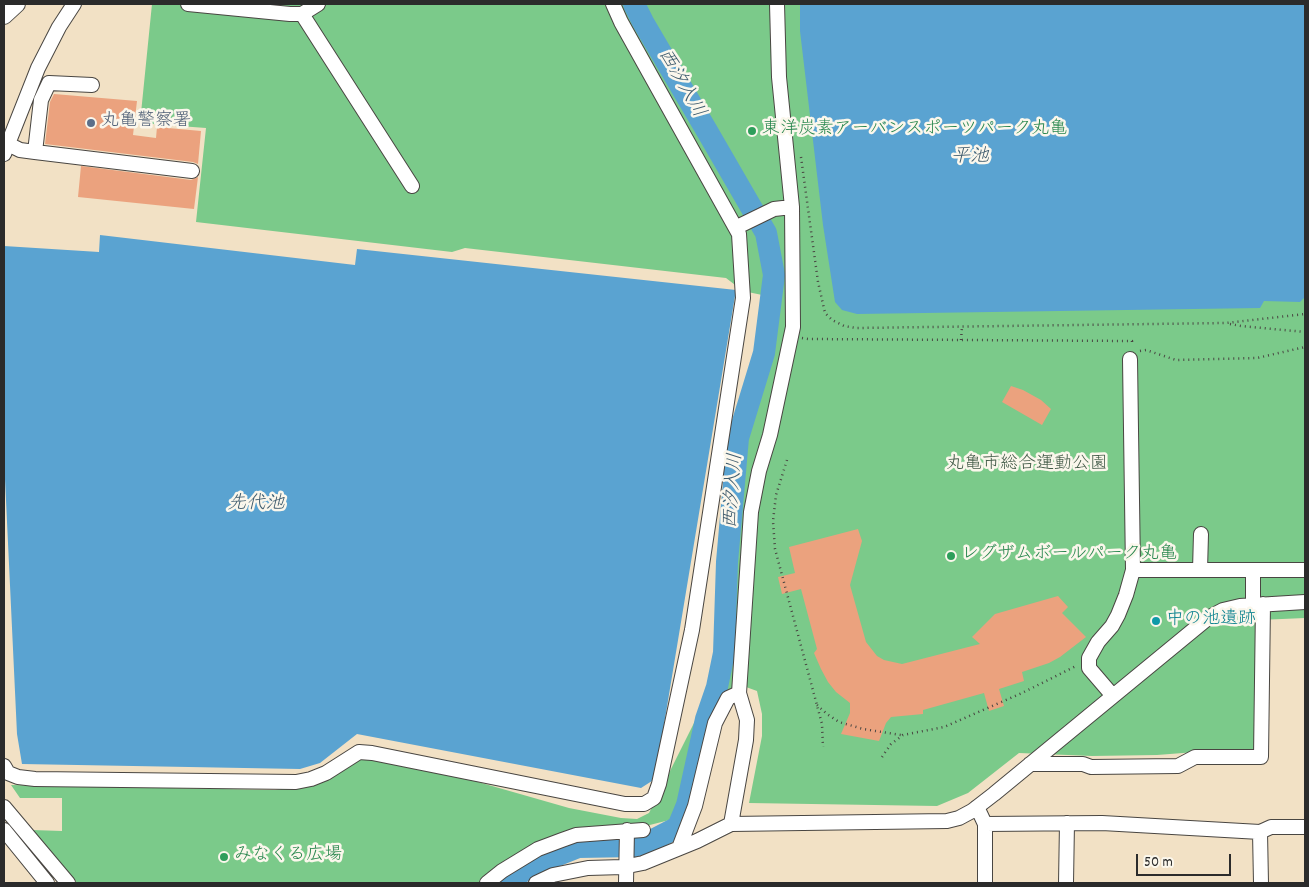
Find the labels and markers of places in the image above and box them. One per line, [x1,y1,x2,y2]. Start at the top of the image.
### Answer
place label: 丸亀警察署 [101,112,191,134]
marker: 丸亀警察署 [85,117,97,129]
place label: 東洋炭素アーバンスポーツパーク丸亀 [762,120,1067,142]
marker: 東洋炭素アーバンスポーツパーク丸亀 [746,125,758,137]
place label: レグザムボールパーク丸亀 [961,545,1177,567]
marker: レグザムボールパーク丸亀 [945,550,957,562]
place label: 中の池遺跡 [1166,610,1256,632]
marker: 中の池遺跡 [1150,615,1162,627]
place label: みなくる広場 [234,846,342,868]
marker: みなくる広場 [218,851,230,863]

